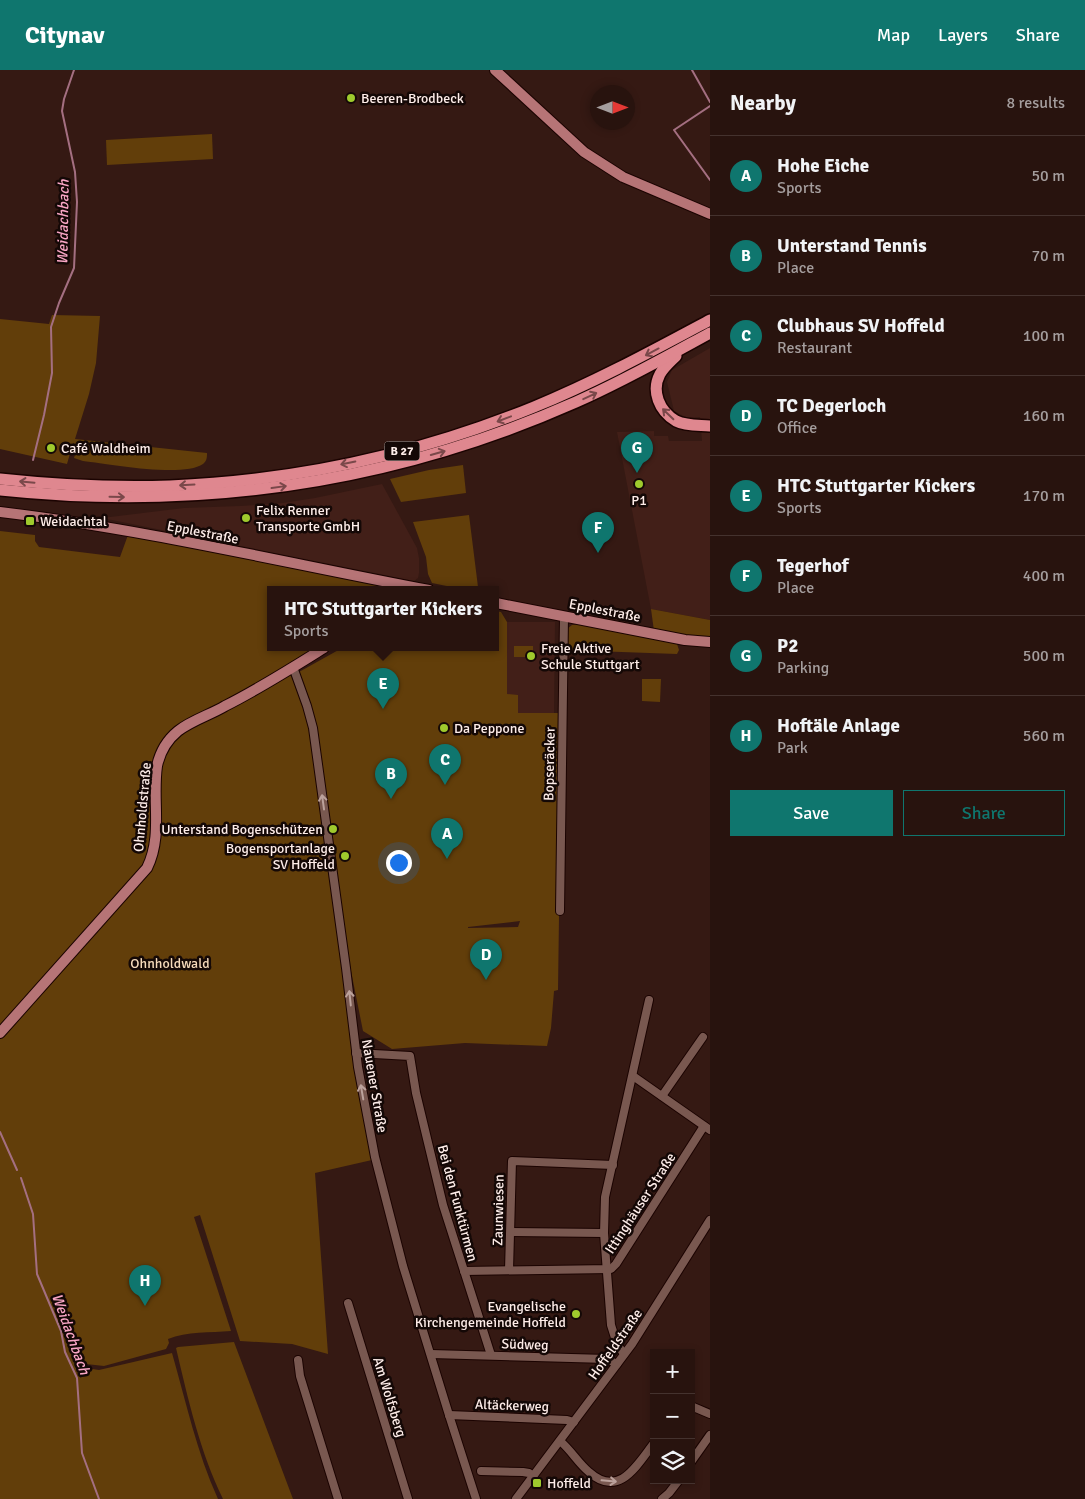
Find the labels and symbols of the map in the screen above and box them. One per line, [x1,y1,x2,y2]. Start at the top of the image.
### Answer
north arrow [590,85,635,130]
place label: Beeren-Brodbeck [361,90,464,107]
marker: Beeren-Brodbeck [345,92,357,104]
water label: Weidachbach [53,178,73,265]
one-way arrow [645,348,660,357]
one-way arrow [582,390,597,400]
one-way arrow [662,408,674,420]
one-way arrow [497,414,512,424]
pin: G [621,432,653,473]
place label: Café Waldheim [61,440,151,457]
marker: Café Waldheim [45,442,57,454]
road number: B 27 [384,442,420,461]
one-way arrow [430,448,446,457]
one-way arrow [340,459,356,468]
one-way arrow [19,477,35,487]
marker: P1 [633,478,645,490]
one-way arrow [179,480,195,489]
one-way arrow [271,482,287,492]
place label: P1 [631,492,647,509]
one-way arrow [109,493,125,502]
place label: Felix Renner Transporte GmbH [256,502,360,535]
marker: Felix Renner Transporte GmbH [240,512,252,524]
pin: F [582,512,614,553]
place label: Weidachtal [40,513,107,530]
marker: Weidachtal [24,515,36,527]
street label: Epplestraße [166,517,240,548]
street label: Epplestraße [568,595,642,626]
place label: Freie Aktive Schule Stuttgart [541,640,640,673]
marker: Freie Aktive Schule Stuttgart [525,650,537,662]
pin: E [367,668,399,709]
place label: Da Peppone [454,720,524,737]
marker: Da Peppone [438,722,450,734]
street label: Bopseräcker [540,726,559,801]
pin: C [429,744,461,785]
pin: B [375,758,407,799]
street label: Ohnholdstraße [130,762,155,853]
one-way arrow [317,794,327,810]
pin: A [431,818,463,859]
place label: Unterstand Bogenschützen [161,821,323,838]
marker: Unterstand Bogenschützen [327,823,339,835]
place label: Bogensportanlage SV Hoffeld [226,840,335,873]
marker: Bogensportanlage SV Hoffeld [339,850,351,862]
your location [386,850,412,876]
pin: D [470,939,502,980]
park label: Ohnholdwald [130,955,210,972]
one-way arrow [345,990,355,1006]
street label: Nauener Straße [358,1038,391,1134]
one-way arrow [357,1085,367,1101]
street label: Bei den Funktürmen [434,1143,481,1263]
street label: Ittinghäuser Straße [601,1149,679,1257]
street label: Zaunwiesen [489,1174,508,1246]
pin: H [129,1265,161,1306]
water label: Weidachbach [48,1291,94,1378]
place label: Evangelische Kirchengemeinde Hoffeld [415,1298,566,1331]
street label: Hoffeldstraße [585,1305,646,1383]
marker: Evangelische Kirchengemeinde Hoffeld [570,1308,582,1320]
street label: Südweg [501,1335,549,1354]
street label: Am Wolfsberg [369,1355,410,1439]
street label: Altäckerweg [475,1396,549,1415]
place label: Hoffeld [547,1475,591,1492]
marker: Hoffeld [531,1477,543,1489]
one-way arrow [601,1477,617,1486]

